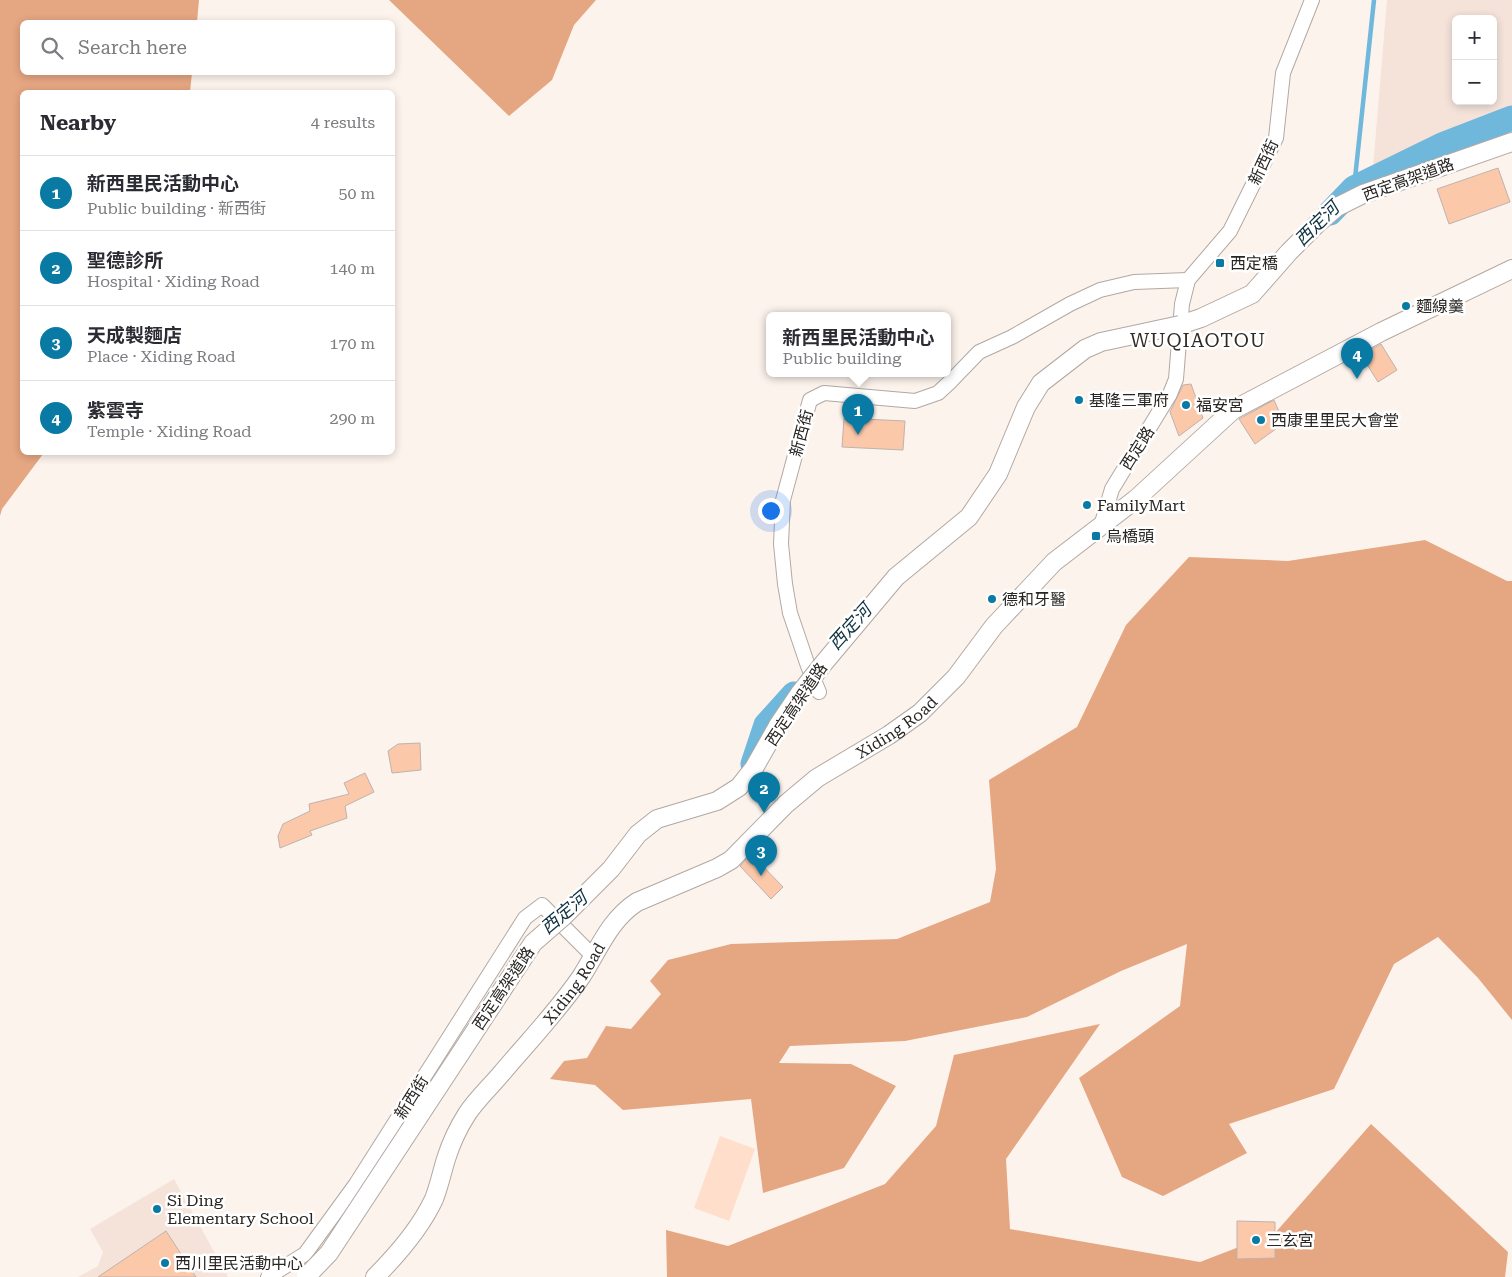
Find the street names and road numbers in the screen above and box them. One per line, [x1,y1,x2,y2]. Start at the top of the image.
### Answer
street label: 新西街 [1245,136,1282,188]
street label: 西定高架道路 [1360,154,1457,205]
street label: 新西街 [786,407,817,459]
street label: 西定路 [1117,423,1158,474]
street label: 西定高架道路 [762,659,831,749]
street label: Xiding Road [853,692,941,763]
street label: Xiding Road [539,939,609,1028]
street label: 西定高架道路 [469,943,538,1033]
street label: 新西街 [391,1072,432,1123]

